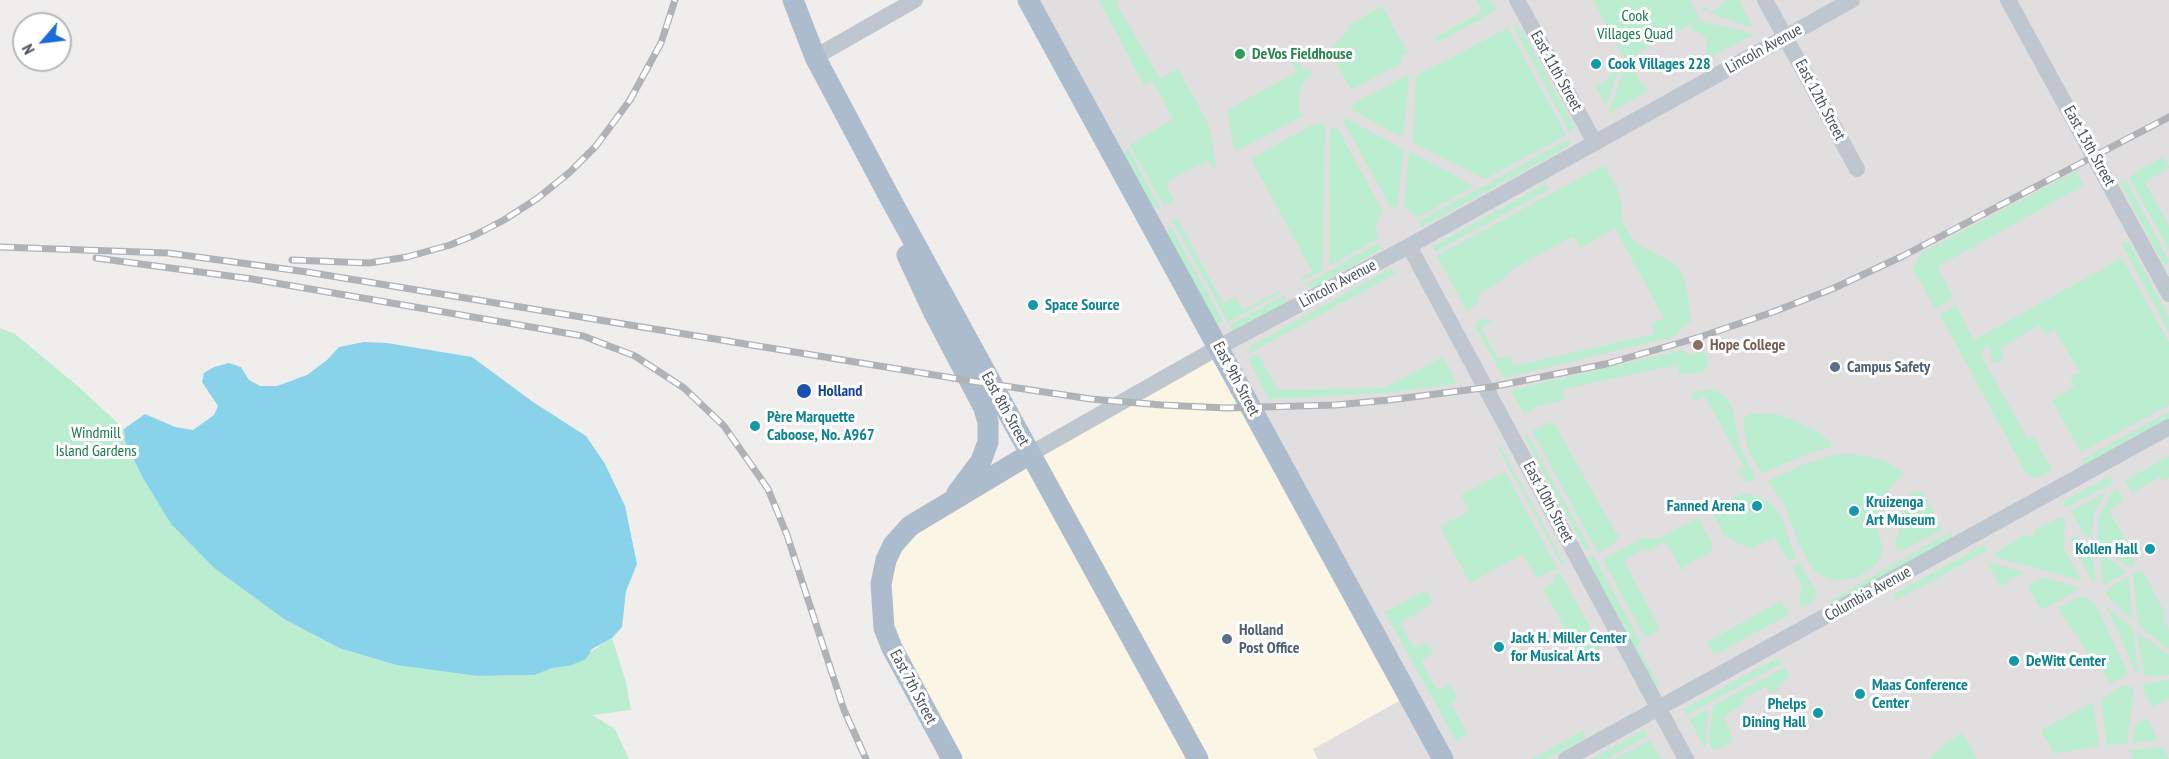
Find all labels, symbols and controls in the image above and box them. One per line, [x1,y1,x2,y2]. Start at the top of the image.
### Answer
park label: Cook Villages Quad [1597,6,1673,44]
north arrow [12,12,72,72]
street label: Lincoln Avenue [1723,20,1805,78]
street label: East 11th Street [1526,28,1586,114]
text: N [17,41,39,58]
place label: DeVos Fieldhouse [1252,44,1352,64]
marker: DeVos Fieldhouse [1233,47,1247,61]
place label: Cook Villages 228 [1608,54,1711,74]
street label: East 12th Street [1791,56,1849,144]
marker: Cook Villages 228 [1589,57,1603,71]
street label: East 13th Street [2059,103,2119,189]
street label: Lincoln Avenue [1296,256,1380,312]
place label: Space Source [1045,295,1120,315]
marker: Space Source [1026,298,1040,312]
place label: Hope College [1710,335,1785,355]
street label: East 9th Street [1208,338,1264,420]
marker: Hope College [1691,338,1705,352]
place label: Campus Safety [1847,357,1930,377]
marker: Campus Safety [1828,360,1842,374]
street label: East 8th Street [977,369,1033,449]
place label: Holland [818,381,862,401]
marker: Holland [795,382,813,400]
place label: Père Marquette Caboose, No. A967 [767,407,875,445]
marker: Père Marquette Caboose, No. A967 [748,419,762,433]
park label: Windmill Island Gardens [55,423,137,461]
street label: East 10th Street [1519,458,1577,546]
place label: Kruizenga Art Museum [1866,492,1935,530]
place label: Fanned Arena [1667,496,1745,516]
marker: Fanned Arena [1750,499,1764,513]
marker: Kruizenga Art Museum [1847,504,1861,518]
place label: Kollen Hall [2075,539,2138,559]
marker: Kollen Hall [2143,542,2157,556]
street label: Columbia Avenue [1822,562,1914,626]
place label: Holland Post Office [1239,620,1300,658]
place label: Jack H. Miller Center for Musical Arts [1511,628,1627,666]
marker: Holland Post Office [1220,632,1234,646]
marker: Jack H. Miller Center for Musical Arts [1492,640,1506,654]
street label: East 7th Street [885,647,941,727]
place label: DeWitt Center [2026,651,2106,671]
marker: DeWitt Center [2007,654,2021,668]
place label: Maas Conference Center [1872,675,1968,713]
marker: Maas Conference Center [1853,687,1867,701]
place label: Phelps Dining Hall [1743,694,1806,732]
marker: Phelps Dining Hall [1811,706,1825,720]

